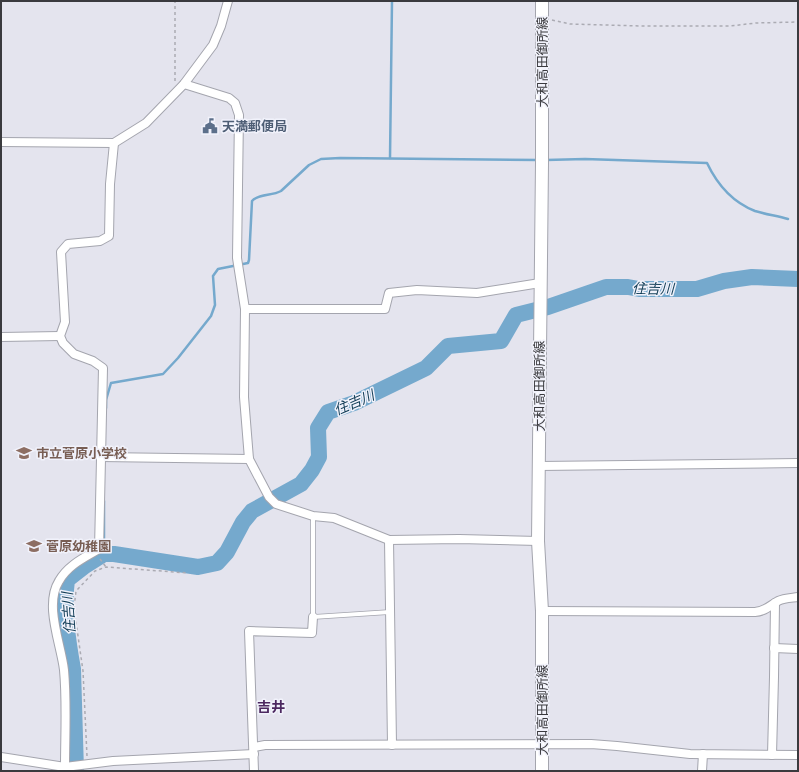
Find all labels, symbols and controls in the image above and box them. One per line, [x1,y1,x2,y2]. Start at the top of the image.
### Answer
street label: 大和高田御所線 [533,16,551,108]
public building icon: 天満郵便局 [201,117,219,135]
place label: 天満郵便局 [222,117,287,135]
water label: 住吉川 [632,278,676,298]
street label: 大和高田御所線 [530,340,548,432]
water label: 住吉川 [331,384,379,419]
school or university icon: 市立菅原小学校 [15,444,33,462]
place label: 市立菅原小学校 [36,444,127,462]
school or university icon: 菅原幼稚園 [25,537,43,555]
place label: 菅原幼稚園 [46,537,111,555]
water label: 住吉川 [57,589,79,635]
street label: 大和高田御所線 [533,664,551,756]
district label: 吉井 [257,697,285,716]

